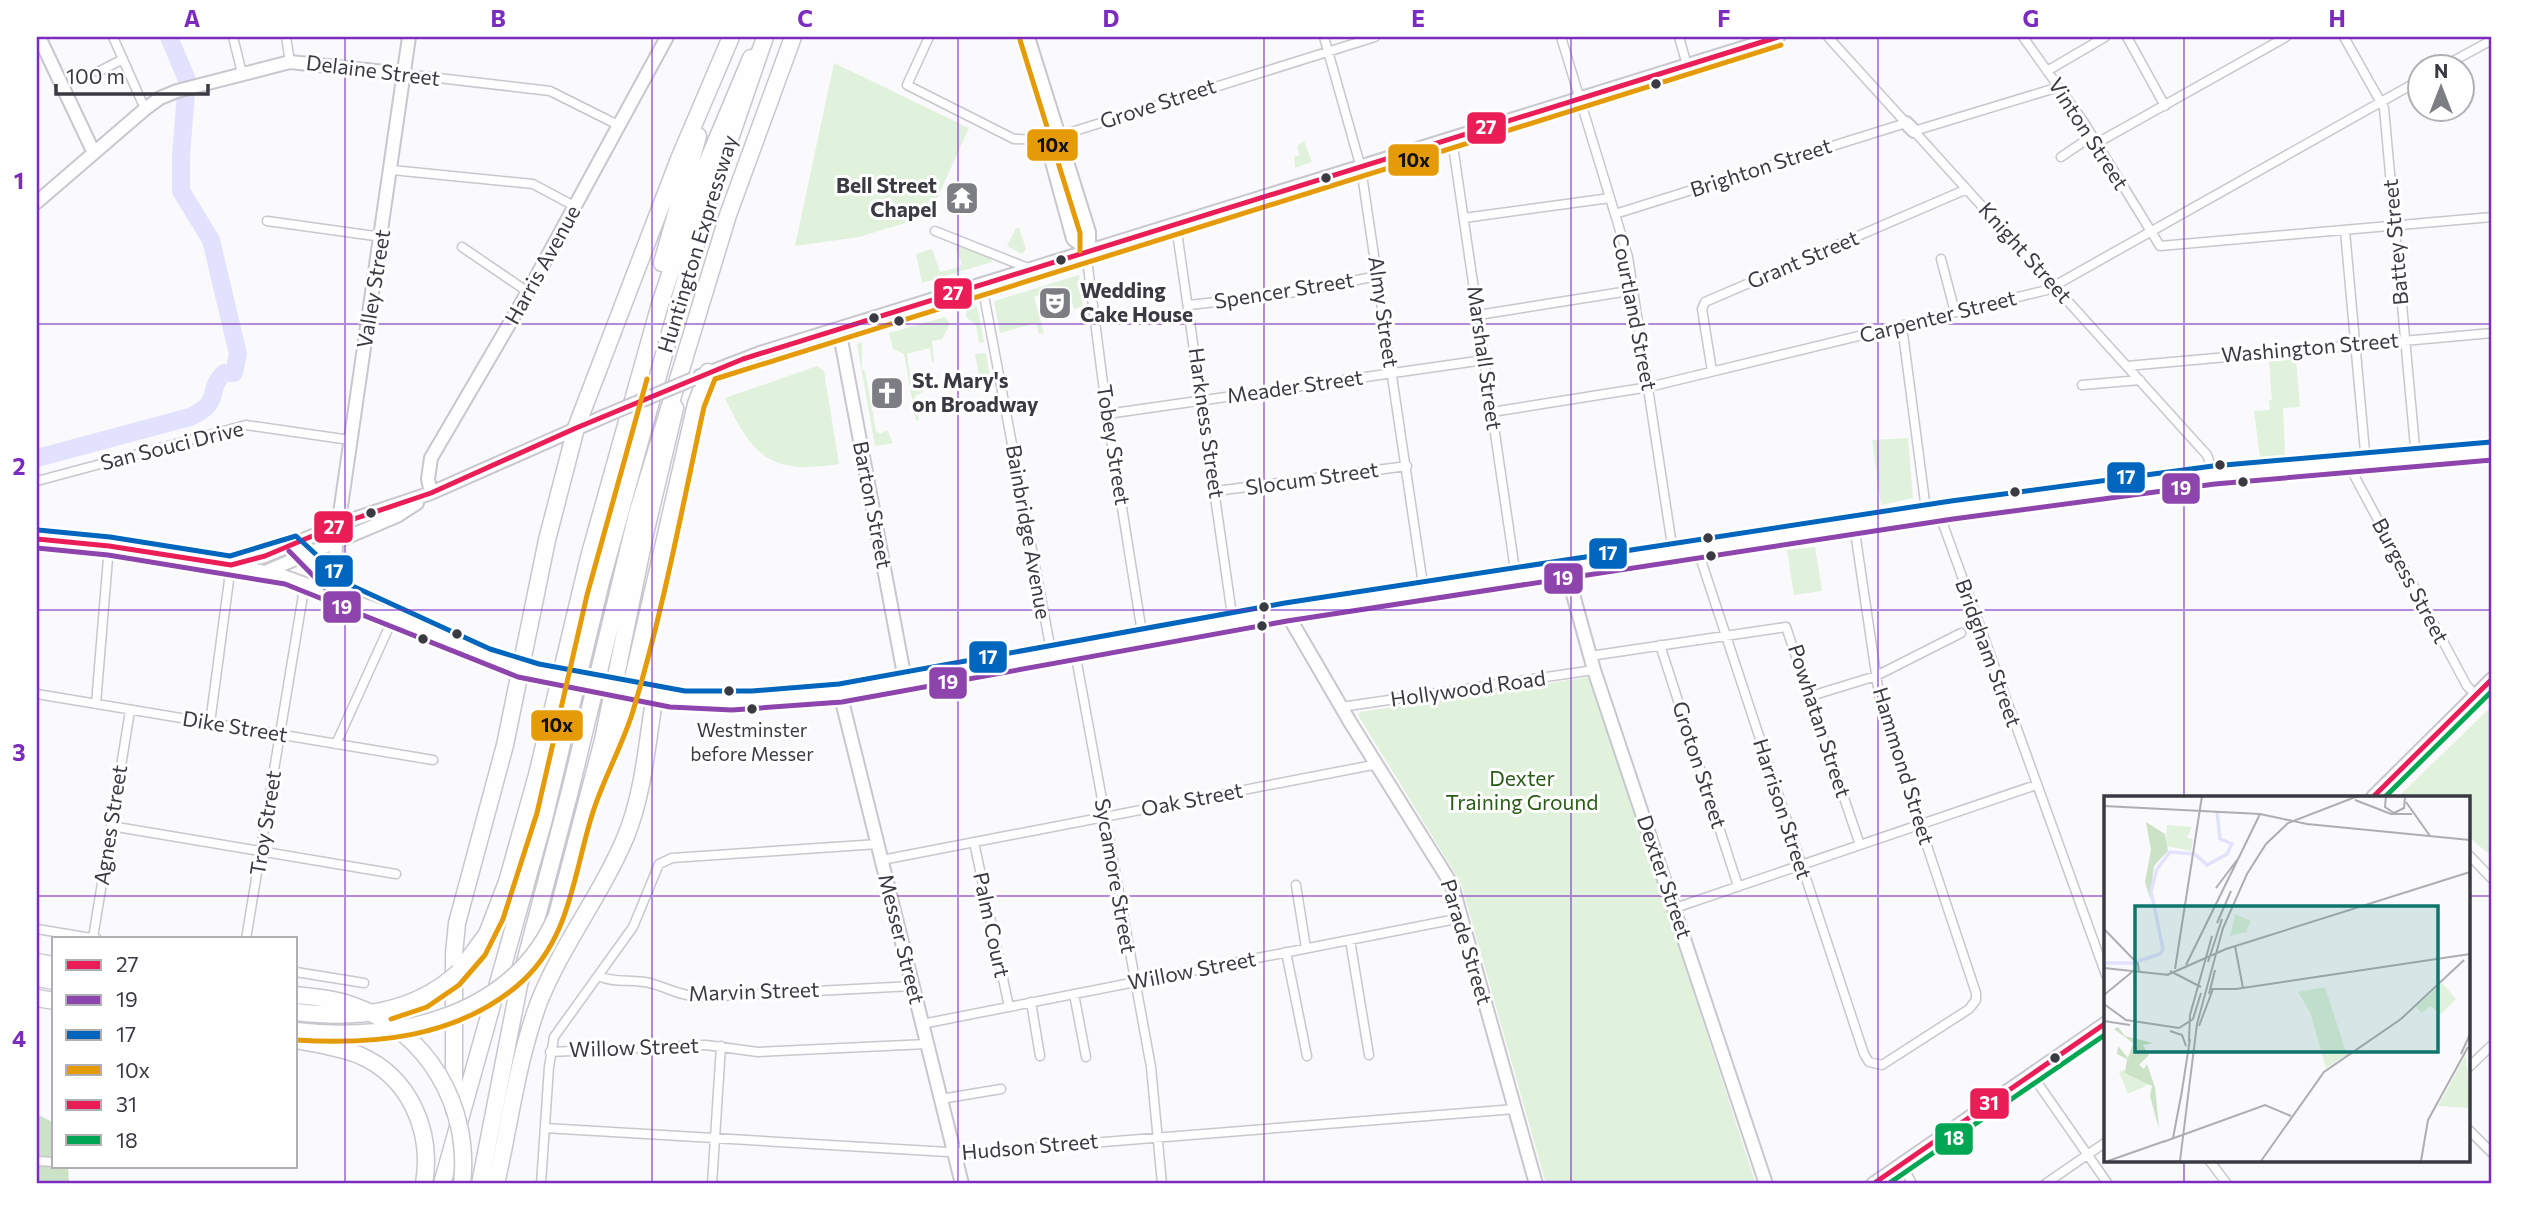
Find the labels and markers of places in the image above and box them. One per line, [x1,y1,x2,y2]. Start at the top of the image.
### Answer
unlabelled marker [1649,77,1663,91]
unlabelled marker [1319,171,1333,185]
place label: Bell Street Chapel [836,172,937,221]
temple icon: Bell Street Chapel [943,179,981,217]
unlabelled marker [1054,253,1068,267]
place label: Wedding Cake House [1080,277,1193,326]
theatre icon: Wedding Cake House [1036,284,1074,322]
unlabelled marker [867,311,881,325]
unlabelled marker [892,314,906,328]
place label: St. Mary's on Broadway [912,367,1039,416]
church icon: St. Mary's on Broadway [868,374,906,412]
unlabelled marker [2213,458,2227,472]
unlabelled marker [2236,475,2250,489]
unlabelled marker [2008,485,2022,499]
unlabelled marker [364,506,378,520]
unlabelled marker [1701,531,1715,545]
unlabelled marker [1704,549,1718,563]
unlabelled marker [1257,600,1271,614]
unlabelled marker [1255,619,1269,633]
unlabelled marker [450,627,464,641]
unlabelled marker [416,632,430,646]
unlabelled marker [722,684,736,698]
marker: Westminster before Messer [745,702,759,716]
place label: Westminster before Messer [690,718,814,765]
unlabelled marker [2048,1051,2062,1065]

